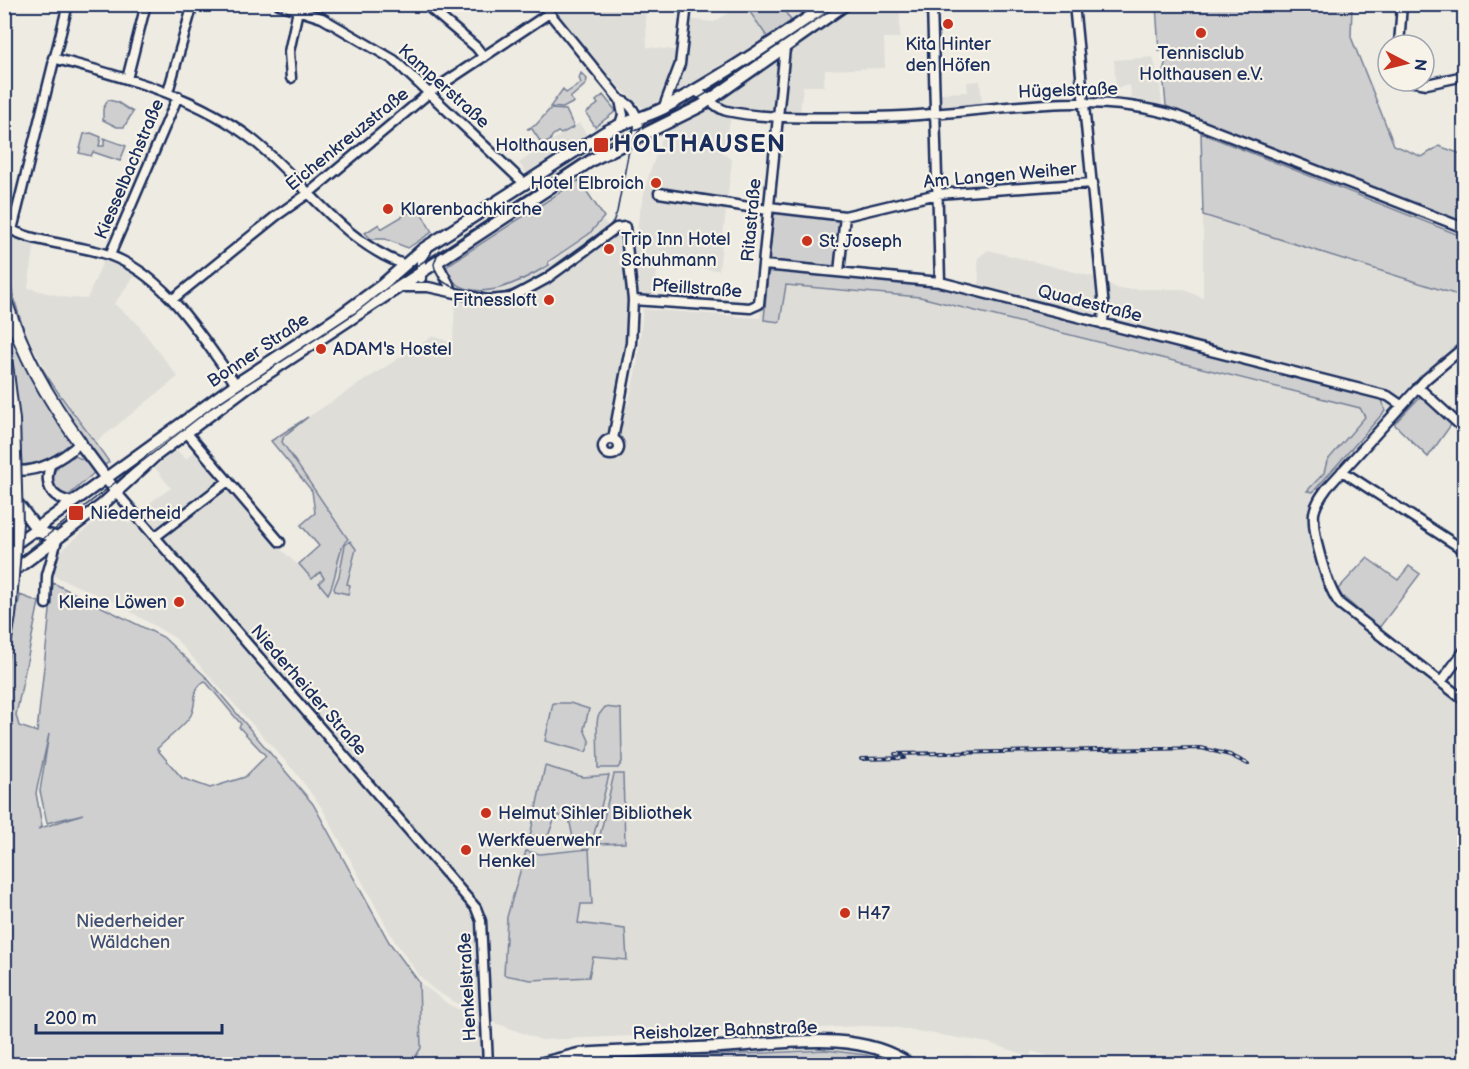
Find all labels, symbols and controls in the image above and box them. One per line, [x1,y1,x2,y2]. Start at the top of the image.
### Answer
marker: Kita Hinter den Höfen [941,17,955,31]
marker: Tennisclub Holthausen e.V. [1194,26,1208,40]
north arrow [1376,33,1436,93]
place label: Kita Hinter den Höfen [905,34,991,76]
street label: Kamperstraße [394,40,494,133]
place label: Tennisclub Holthausen e.V. [1139,43,1263,85]
text: N [1409,58,1430,72]
street label: Hügelstraße [1018,78,1119,103]
street label: Eichenkreuzstraße [282,83,413,195]
street label: Kiesselbachstraße [90,96,169,242]
district label: HOLTHAUSEN [613,130,787,159]
place label: Holthausen [495,135,588,156]
marker: Holthausen [592,136,610,154]
street label: Am Langen Weiher [923,158,1078,193]
place label: Hotel Elbroich [530,173,644,194]
marker: Hotel Elbroich [649,176,663,190]
street label: Ritastraße [737,177,766,263]
place label: Klarenbachkirche [400,199,542,220]
marker: Klarenbachkirche [381,202,395,216]
place label: Trip Inn Hotel Schuhmann [621,229,731,271]
place label: St. Joseph [819,231,902,252]
marker: St. Joseph [800,234,814,248]
marker: Trip Inn Hotel Schuhmann [602,242,616,256]
street label: Pfeillstraße [651,275,743,302]
street label: Quadestraße [1036,280,1144,327]
place label: Fitnessloft [453,290,537,311]
marker: Fitnessloft [542,293,556,307]
street label: Bonner Straße [203,309,313,392]
place label: ADAM's Hostel [333,339,452,360]
marker: ADAM's Hostel [314,342,328,356]
place label: Niederheid [90,503,181,524]
marker: Niederheid [67,504,85,522]
place label: Kleine Löwen [58,592,167,613]
marker: Kleine Löwen [172,595,186,609]
street label: Niederheider Straße [246,621,371,760]
place label: Helmut Sihler Bibliothek [498,803,692,824]
marker: Helmut Sihler Bibliothek [479,806,493,820]
place label: Werkfeuerwehr Henkel [478,830,602,872]
marker: Werkfeuerwehr Henkel [459,843,473,857]
place label: H47 [857,903,890,924]
marker: H47 [838,906,852,920]
park label: Niederheider Wäldchen [76,911,185,953]
street label: Henkelstraße [454,932,481,1042]
scale bar [36,997,222,1035]
text: 200 m [45,1008,97,1029]
street label: Reisholzer Bahnstraße [632,1017,818,1044]

